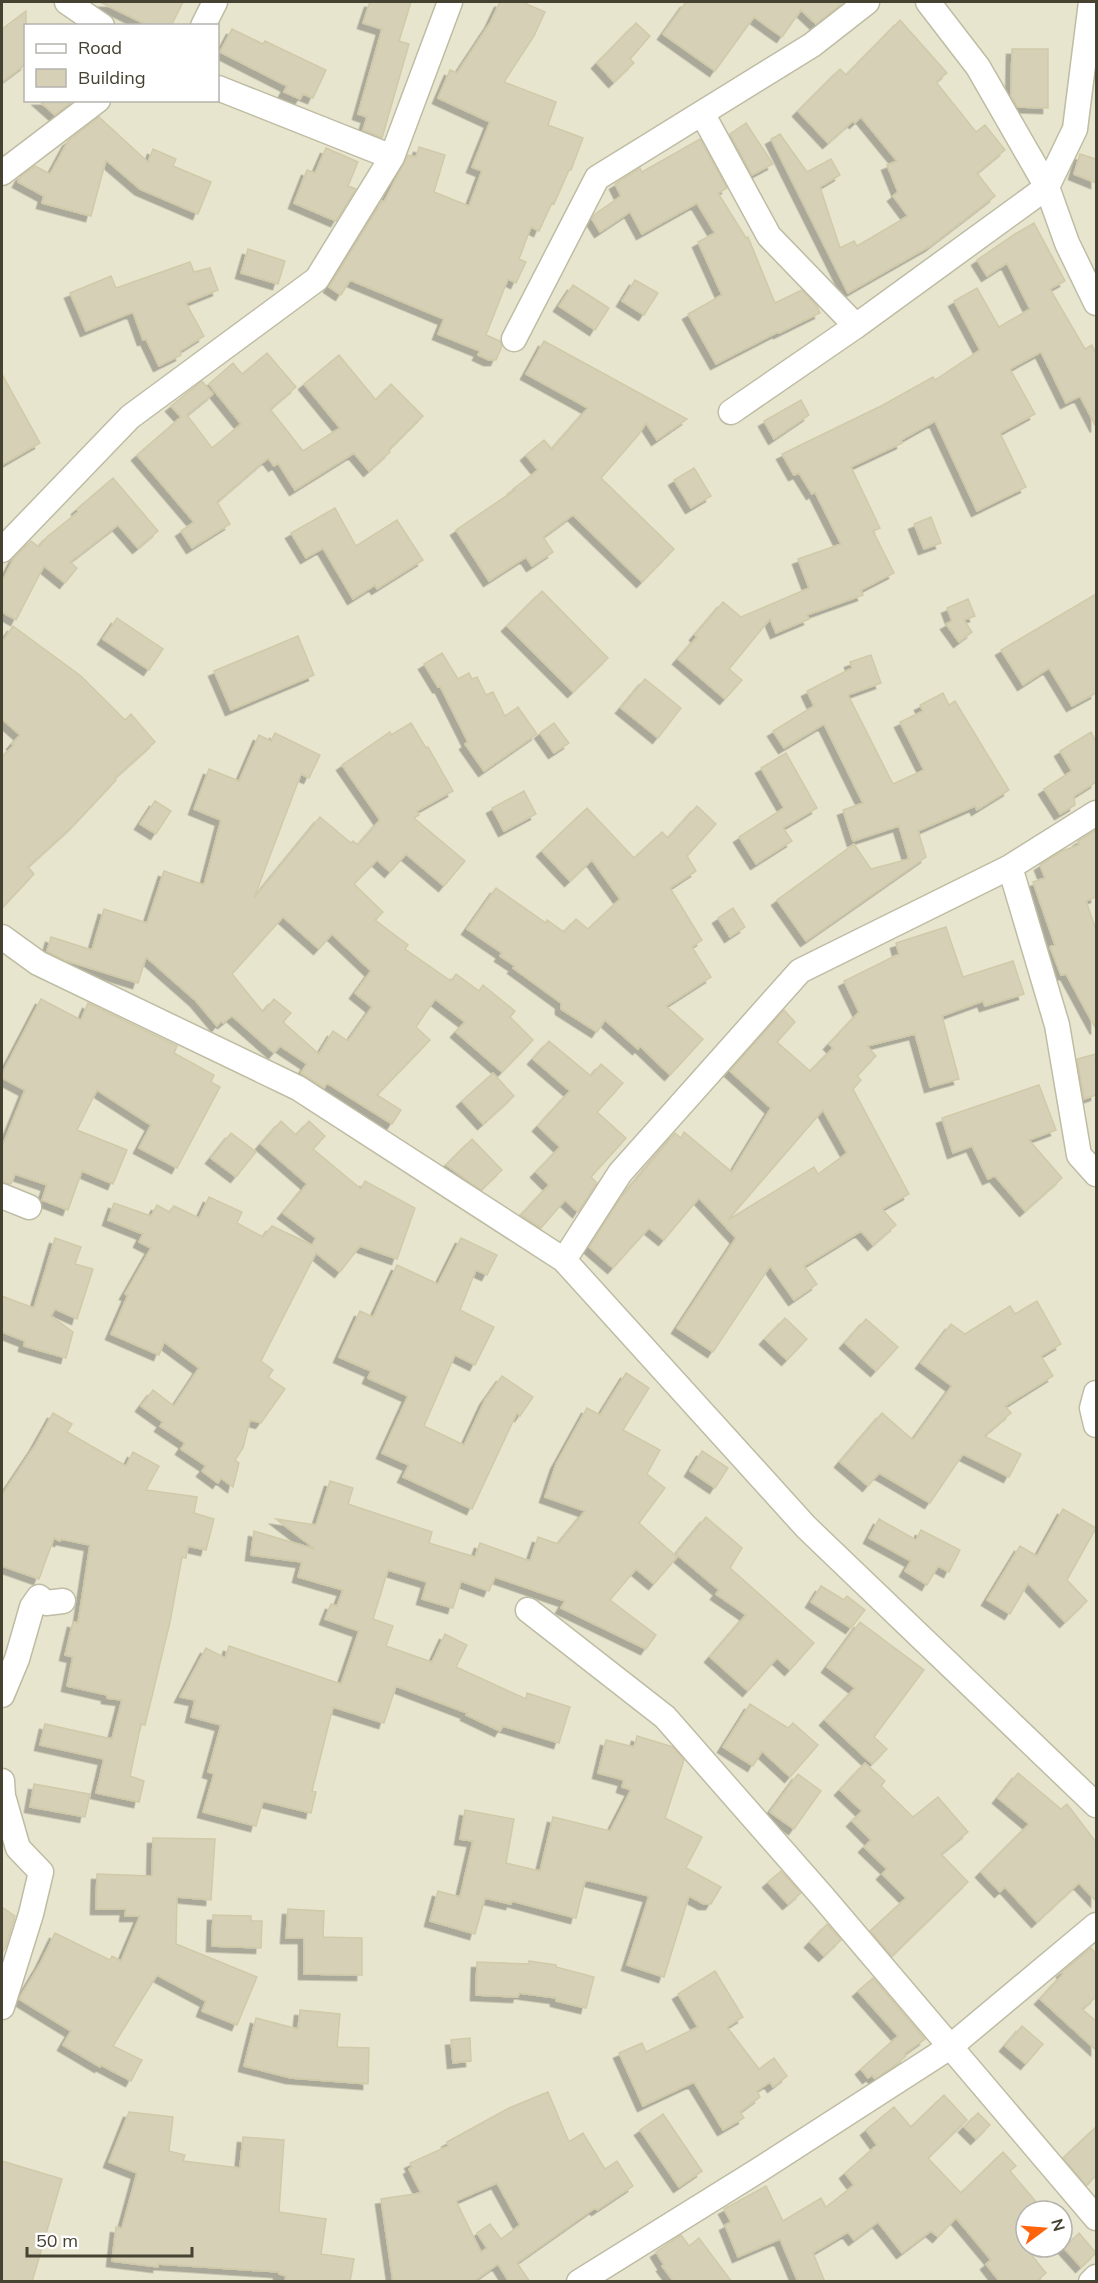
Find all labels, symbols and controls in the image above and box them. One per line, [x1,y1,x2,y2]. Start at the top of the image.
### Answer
legend [24,24,219,102]
text: Road [78,36,122,59]
text: Building [78,66,146,89]
north arrow [1014,2199,1074,2259]
text: N [1047,2216,1070,2233]
scale bar [27,2220,192,2258]
text: 50 m [36,2229,78,2252]

